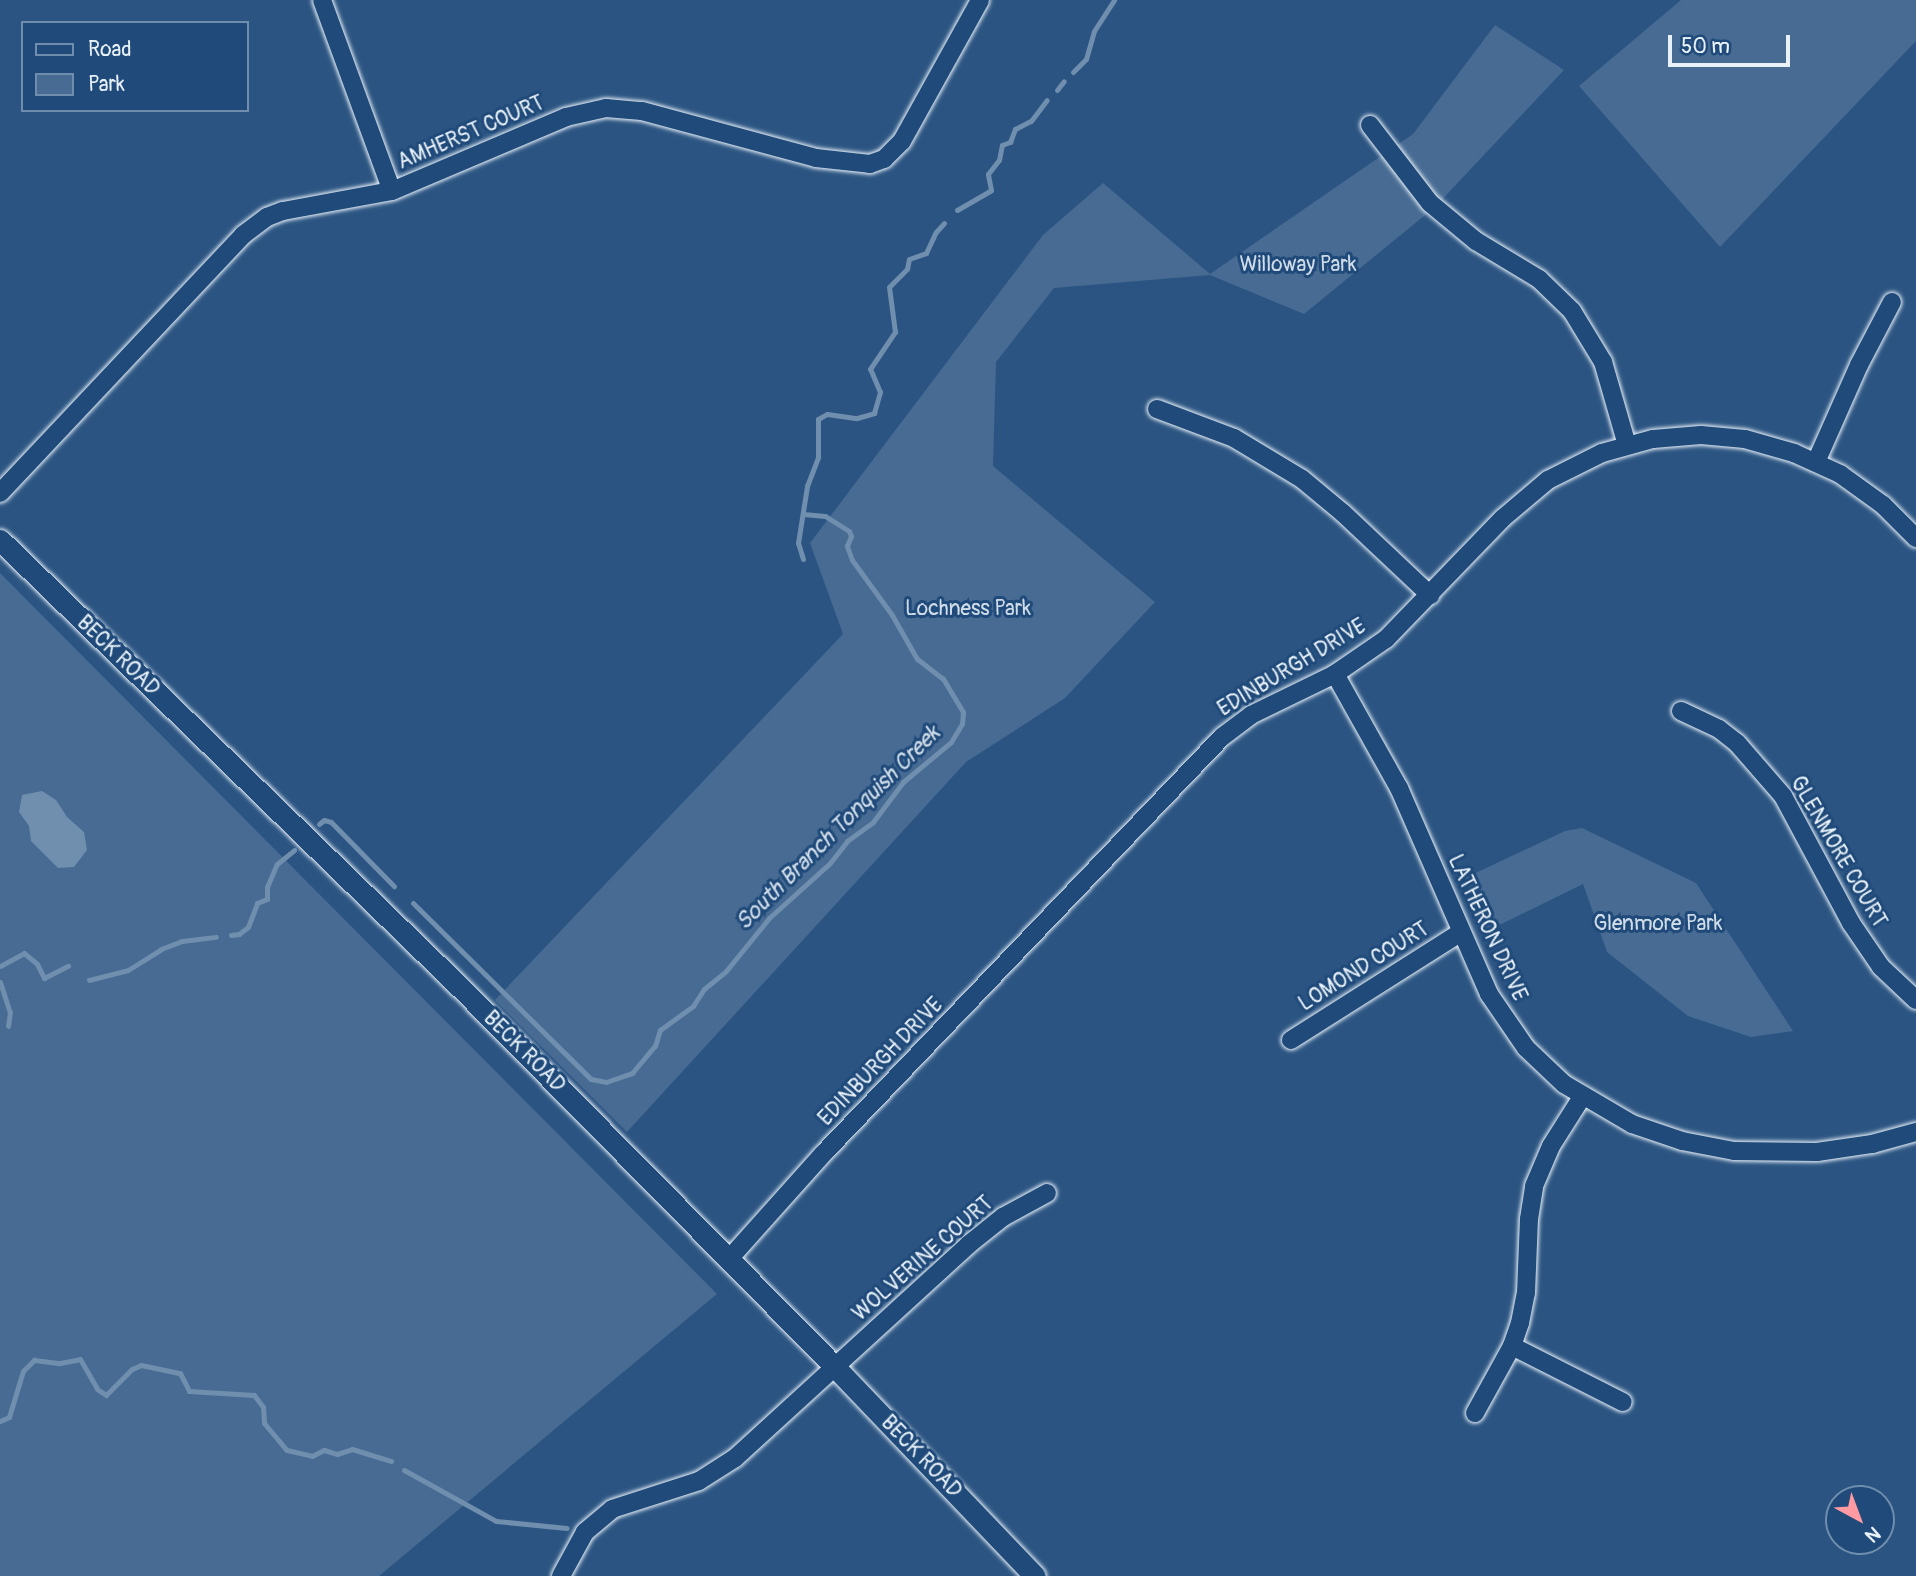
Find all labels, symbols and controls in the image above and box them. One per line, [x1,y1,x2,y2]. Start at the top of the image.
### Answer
legend [21,21,248,112]
scale bar [1671,21,1794,65]
text: 50 m [1681,33,1730,60]
text: Road [88,36,132,63]
text: Park [88,71,125,98]
street label: AMHERST COURT [394,91,548,175]
park label: Willoway Park [1240,252,1356,278]
park label: Lochness Park [905,596,1031,622]
street label: BECK ROAD [71,610,165,702]
street label: EDINBURGH DRIVE [1213,614,1371,722]
water label: South Branch Tonquish Creek [730,720,946,936]
street label: GLENMORE COURT [1784,772,1892,932]
street label: LATHERON DRIVE [1442,851,1532,1005]
park label: Glenmore Park [1593,911,1723,937]
street label: LOMOND COURT [1294,917,1434,1017]
street label: EDINBURGH DRIVE [813,993,949,1131]
street label: BECK ROAD [478,1006,570,1098]
street label: WOLVERINE COURT [848,1191,998,1327]
street label: BECK ROAD [875,1410,967,1504]
north arrow [1825,1485,1895,1555]
text: N [1860,1521,1885,1548]

